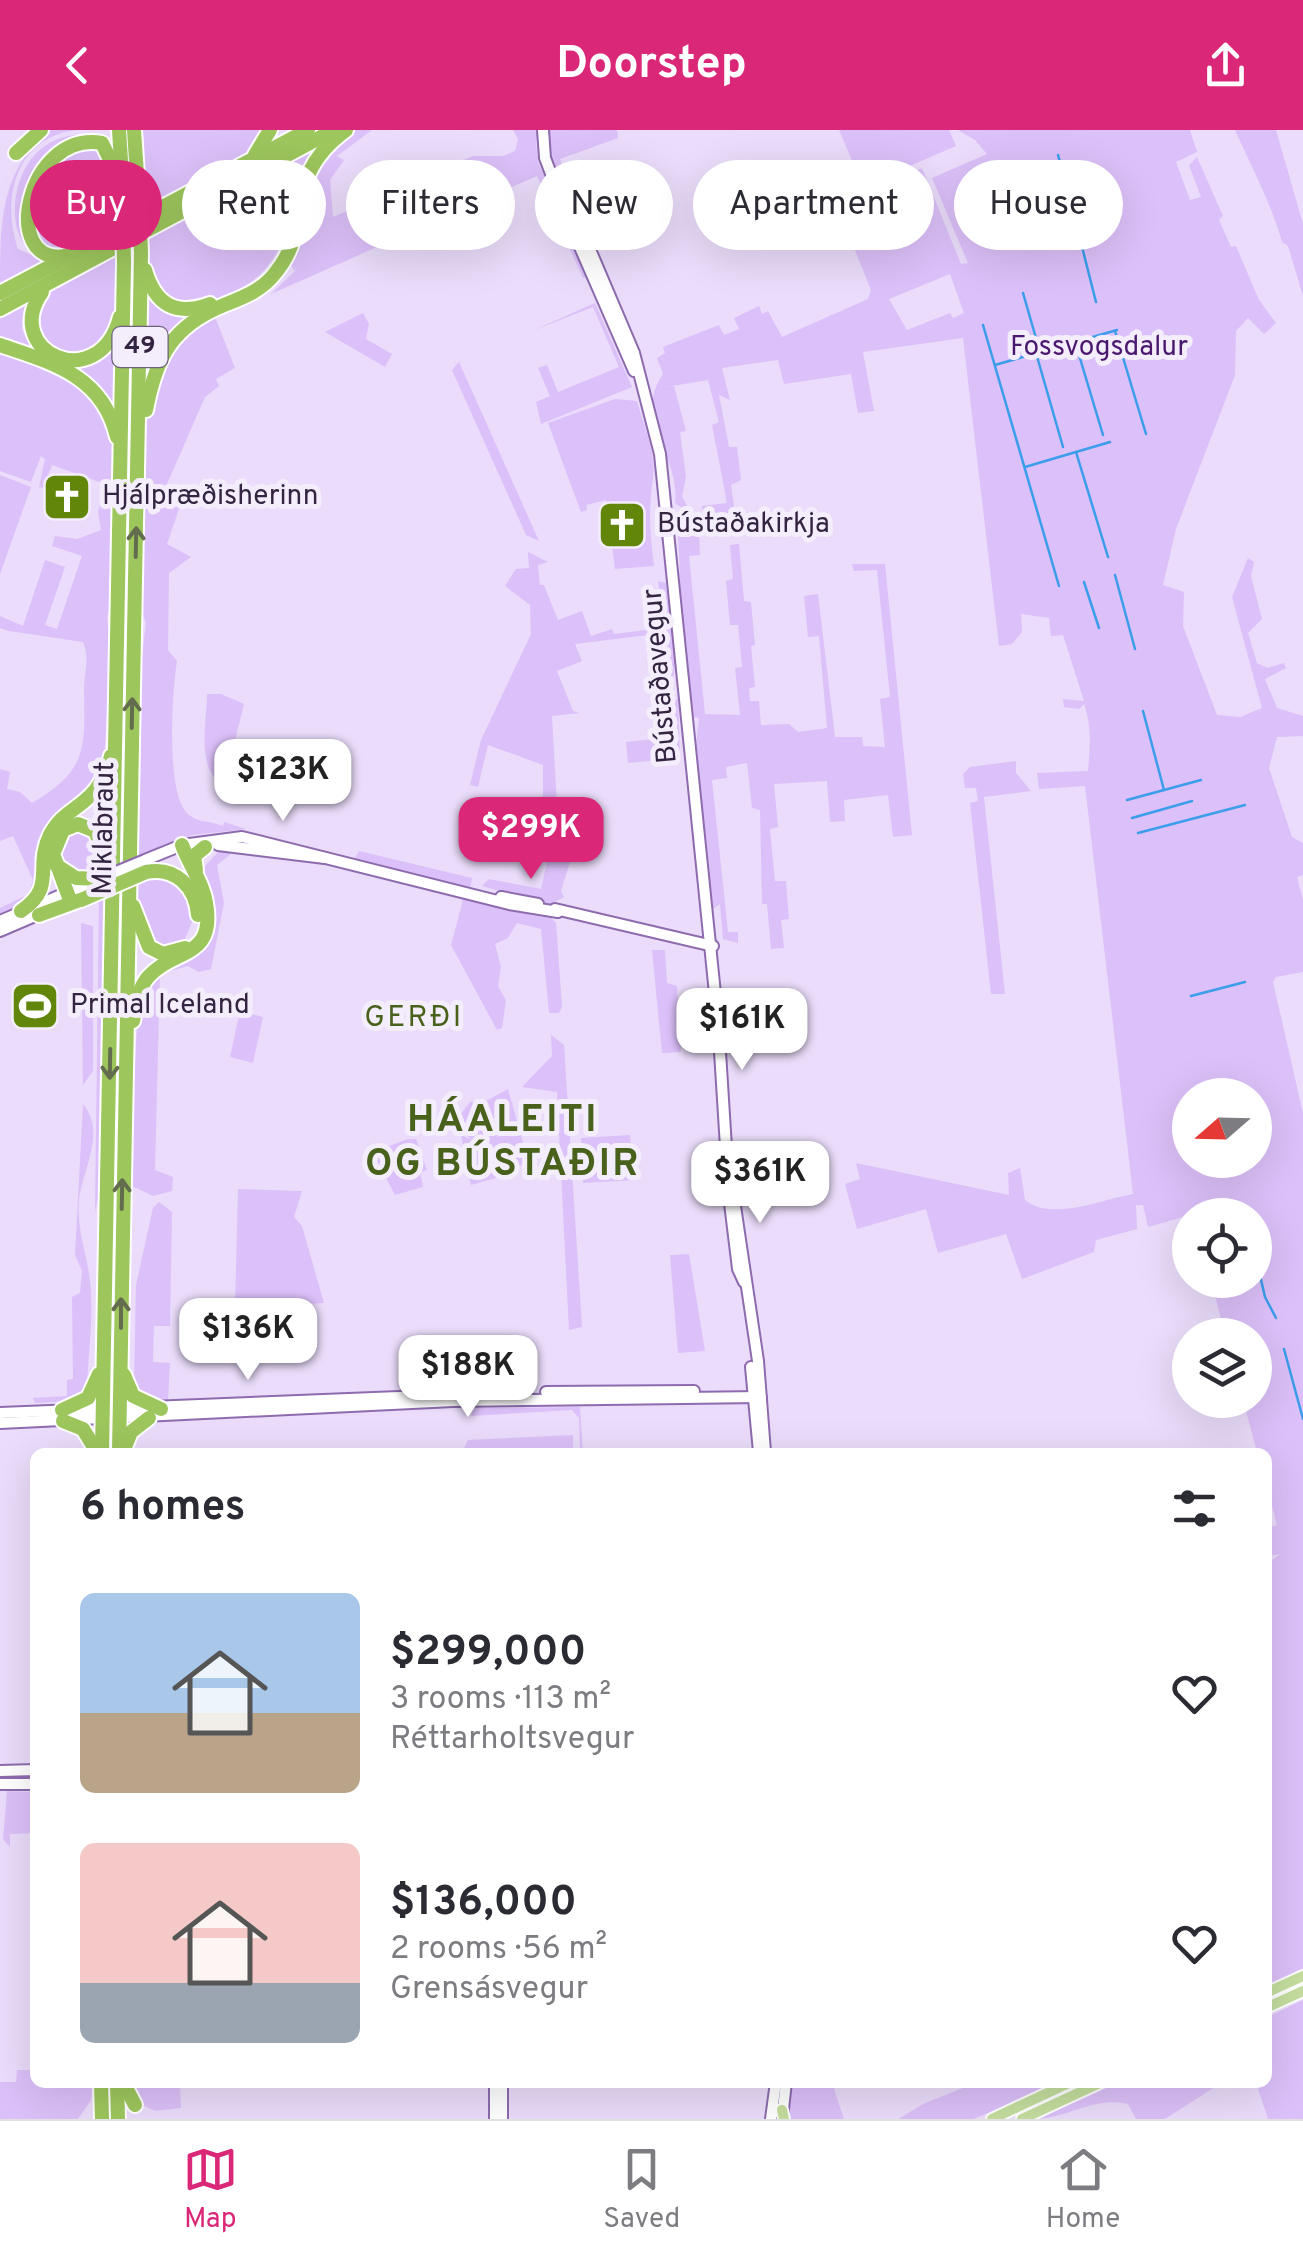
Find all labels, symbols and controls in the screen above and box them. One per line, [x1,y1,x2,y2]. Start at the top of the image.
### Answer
text: Doorstep [556,37,747,94]
icon: back [50,38,105,93]
icon: share [1198,38,1253,93]
chip: Buy [30,160,162,250]
chip: Rent [182,160,326,250]
chip: Filters [346,160,515,250]
chip: New [535,160,673,250]
chip: Apartment [693,160,934,250]
chip: House [954,160,1123,250]
road number: 49 [112,327,168,367]
park label: Fossvogsdalur [1010,330,1188,366]
church icon: Hjálpræðisherinn [41,471,93,523]
place label: Hjálpræðisherinn [102,479,318,515]
church icon: Bústaðakirkja [596,499,648,551]
place label: Bústaðakirkja [657,507,830,543]
one-way arrow [127,526,146,558]
street label: Bústaðavegur [635,587,687,765]
one-way arrow [122,697,142,730]
pin: $123K [213,739,353,824]
text: $123K [236,751,330,791]
street label: Miklabraut [86,761,124,895]
pin: $299K [461,797,601,882]
text: $299K [481,809,581,849]
sports icon: Primal Iceland [9,980,61,1032]
place label: Primal Iceland [70,988,250,1024]
pin: $161K [672,988,812,1073]
district label: GERÐI [364,1000,464,1037]
text: $161K [698,1000,786,1040]
one-way arrow [100,1046,120,1079]
north arrow [1172,1078,1272,1178]
map controls [1172,1078,1272,1418]
district label: HÁALEITI OG BÚSTAÐIR [365,1096,641,1190]
pin: $361K [690,1141,830,1226]
text: $361K [713,1153,807,1193]
one-way arrow [112,1178,132,1210]
button: locate [1172,1198,1272,1298]
one-way arrow [112,1297,130,1330]
pin: $136K [178,1298,318,1383]
text: $136K [201,1310,295,1350]
button: layers [1172,1318,1272,1418]
pin: $188K [398,1335,538,1420]
text: $188K [421,1347,515,1387]
icon: filters [1167,1481,1222,1536]
text: 6 homes [80,1482,245,1535]
text: $299,000 [390,1627,586,1680]
icon: home [160,1633,280,1753]
icon: heart [1167,1666,1222,1721]
text: 3 rooms · 113 m² [390,1680,611,1720]
text: Réttarholtsvegur [390,1720,634,1760]
text: $136,000 [390,1877,577,1930]
icon: home [160,1883,280,2003]
icon: heart [1167,1916,1222,1971]
text: 2 rooms · 56 m² [390,1930,607,1970]
text: Grensásvegur [390,1970,588,2010]
tab: Map [183,2142,238,2238]
tab: Saved [603,2142,680,2238]
tab: Home [1046,2142,1120,2238]

